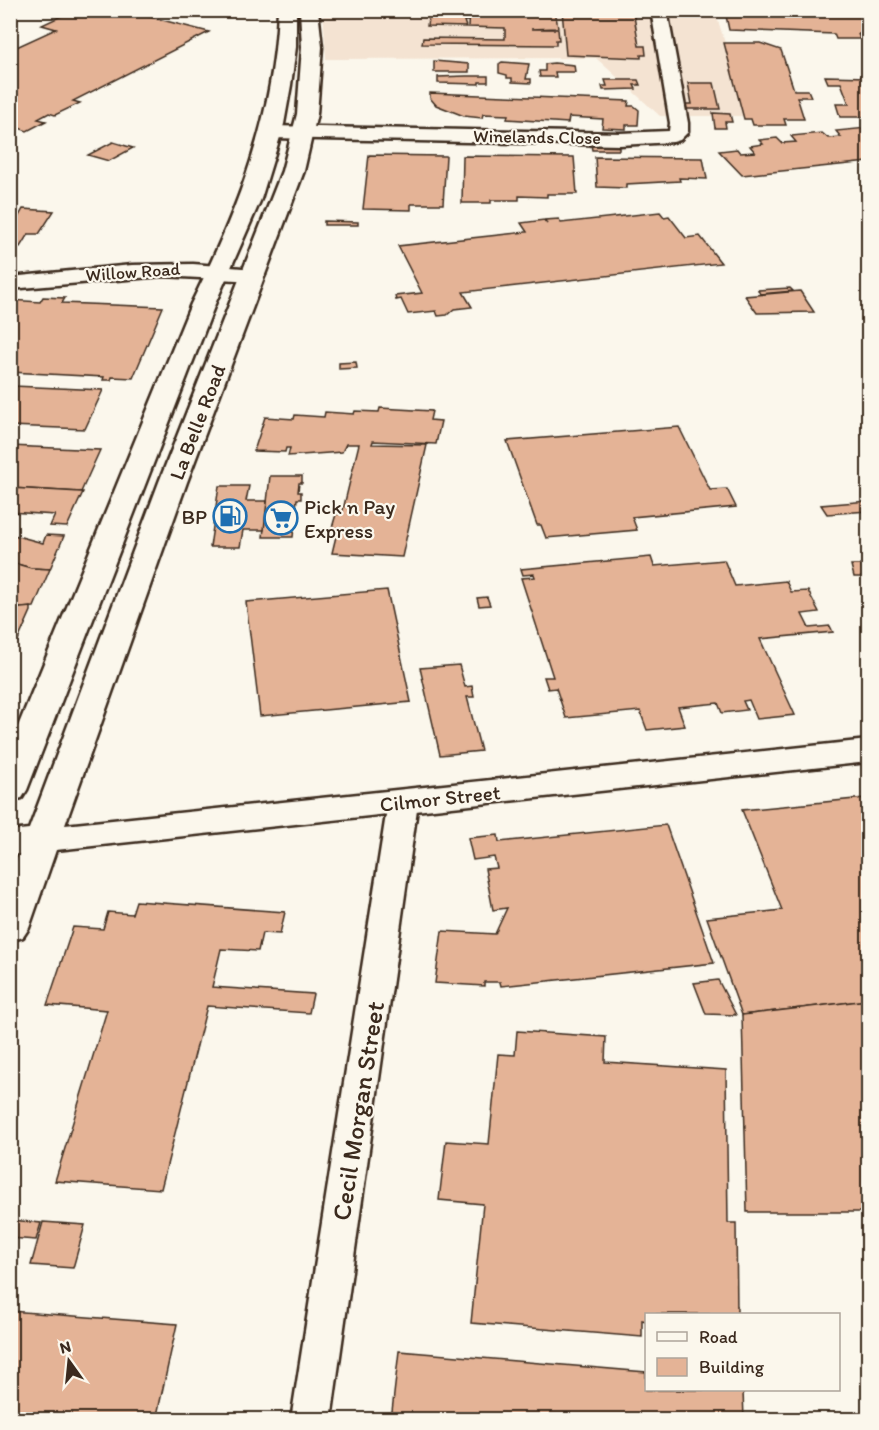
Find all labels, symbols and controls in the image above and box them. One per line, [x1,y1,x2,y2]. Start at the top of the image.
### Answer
street label: Winelands Close [473,125,601,149]
street label: Willow Road [85,258,181,286]
street label: La Belle Road [164,360,231,483]
place label: Pick n Pay Express [304,494,395,543]
fuel station icon: BP [212,498,248,534]
supermarket icon: Pick n Pay Express [263,500,299,536]
place label: BP [181,504,207,529]
street label: Cilmor Street [378,779,502,817]
street label: Cecil Morgan Street [325,999,391,1223]
legend [645,1313,840,1391]
text: Road [699,1326,738,1348]
north arrow [39,1331,99,1391]
text: N [58,1336,73,1358]
text: Building [699,1356,765,1378]

